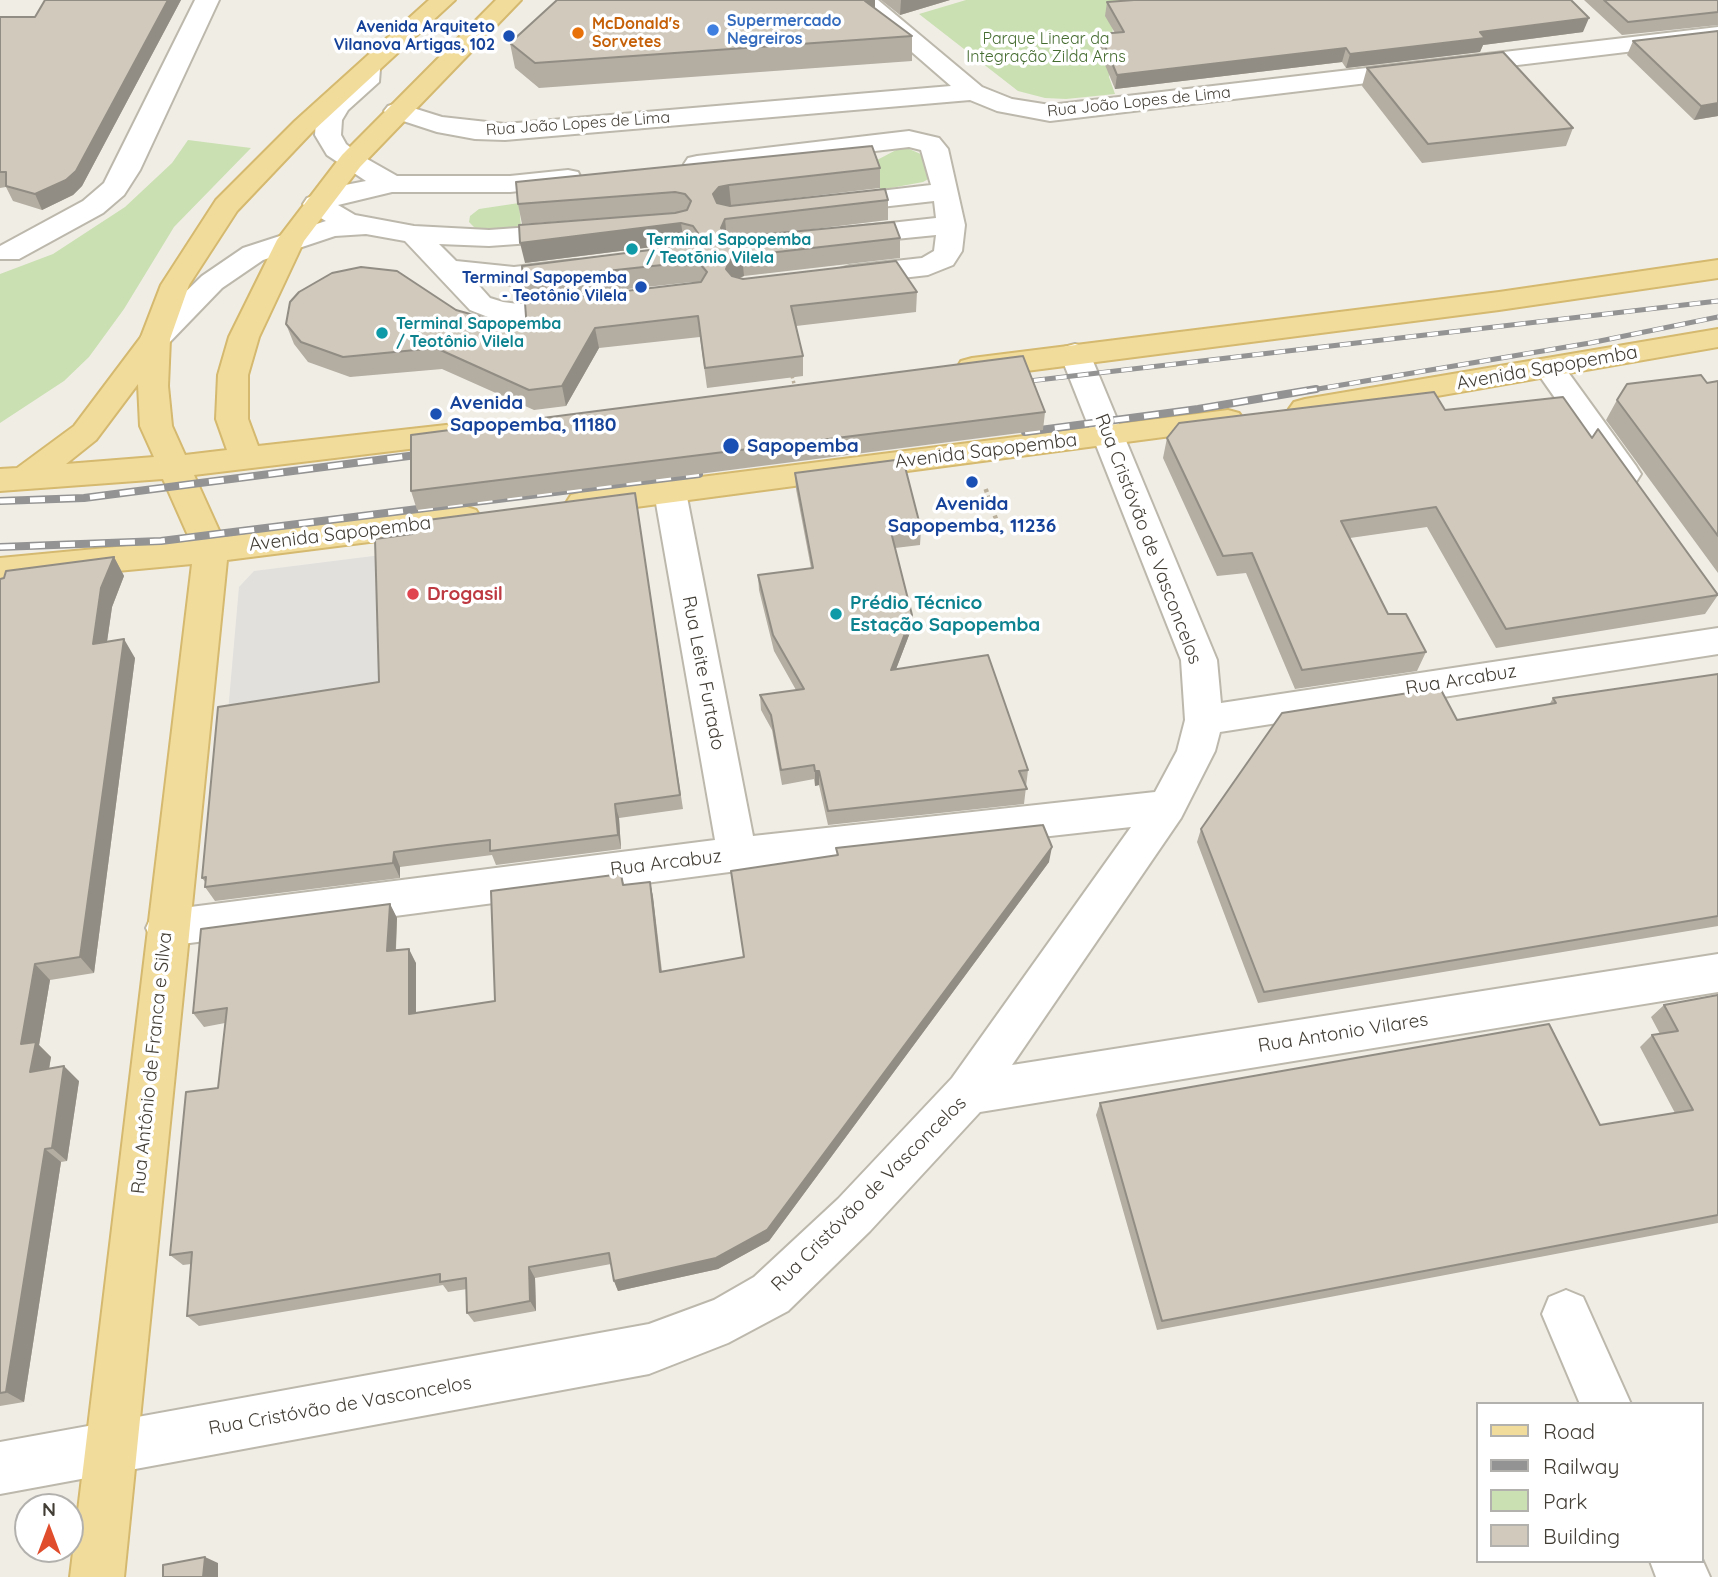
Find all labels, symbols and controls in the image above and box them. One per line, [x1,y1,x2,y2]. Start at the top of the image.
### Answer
place label: Supermercado Negreiros [727,11,842,49]
place label: McDonald's Sorvetes [592,14,680,52]
place label: Avenida Arquiteto Vilanova Artigas, 102 [334,17,495,55]
marker: Supermercado Negreiros [705,22,721,38]
marker: McDonald's Sorvetes [570,25,586,41]
marker: Avenida Arquiteto Vilanova Artigas, 102 [501,28,517,44]
park label: Parque Linear da Integração Zilda Arns [966,29,1126,67]
street label: Rua João Lopes de Lima [1046,83,1232,121]
street label: Rua João Lopes de Lima [485,108,671,140]
place label: Terminal Sapopemba / Teotõnio Vilela [646,230,811,268]
marker: Terminal Sapopemba / Teotõnio Vilela [624,241,640,257]
place label: Terminal Sapopemba - Teotônio Vilela [462,268,627,306]
marker: Terminal Sapopemba - Teotônio Vilela [633,279,649,295]
place label: Terminal Sapopemba / Teotônio Vilela [396,314,561,352]
marker: Terminal Sapopemba / Teotônio Vilela [374,325,390,341]
street label: Avenida Sapopemba [1455,341,1639,395]
place label: Avenida Sapopemba, 11180 [450,392,616,436]
marker: Avenida Sapopemba, 11180 [428,406,444,422]
street label: Rua Cristóvão de Vasconcelos [1090,411,1206,667]
street label: Avenida Sapopemba [894,429,1078,473]
place label: Sapopemba [747,435,859,457]
marker: Sapopemba [721,436,741,456]
marker: Avenida Sapopemba, 11236 [964,474,980,490]
place label: Avenida Sapopemba, 11236 [888,493,1056,537]
street label: Avenida Sapopemba [248,512,432,556]
place label: Drogasil [427,583,503,605]
marker: Drogasil [405,586,421,602]
place label: Prédio Técnico Estação Sapopemba [850,592,1040,636]
street label: Rua Leite Furtado [677,594,729,752]
marker: Prédio Técnico Estação Sapopemba [828,606,844,622]
street label: Rua Arcabuz [1404,660,1518,700]
street label: Rua Arcabuz [609,845,723,881]
street label: Rua Antônio de Franca e Silva [127,931,177,1195]
street label: Rua Antonio Vilares [1256,1008,1430,1058]
street label: Rua Cristóvão de Vasconcelos [767,1092,971,1296]
street label: Rua Cristóvão de Vasconcelos [207,1372,473,1440]
legend [1476,1402,1704,1563]
text: Road [1543,1418,1595,1444]
text: Railway [1543,1453,1619,1479]
text: Park [1543,1488,1587,1514]
north arrow [14,1493,84,1563]
text: N [42,1497,56,1521]
text: Building [1543,1523,1620,1549]

